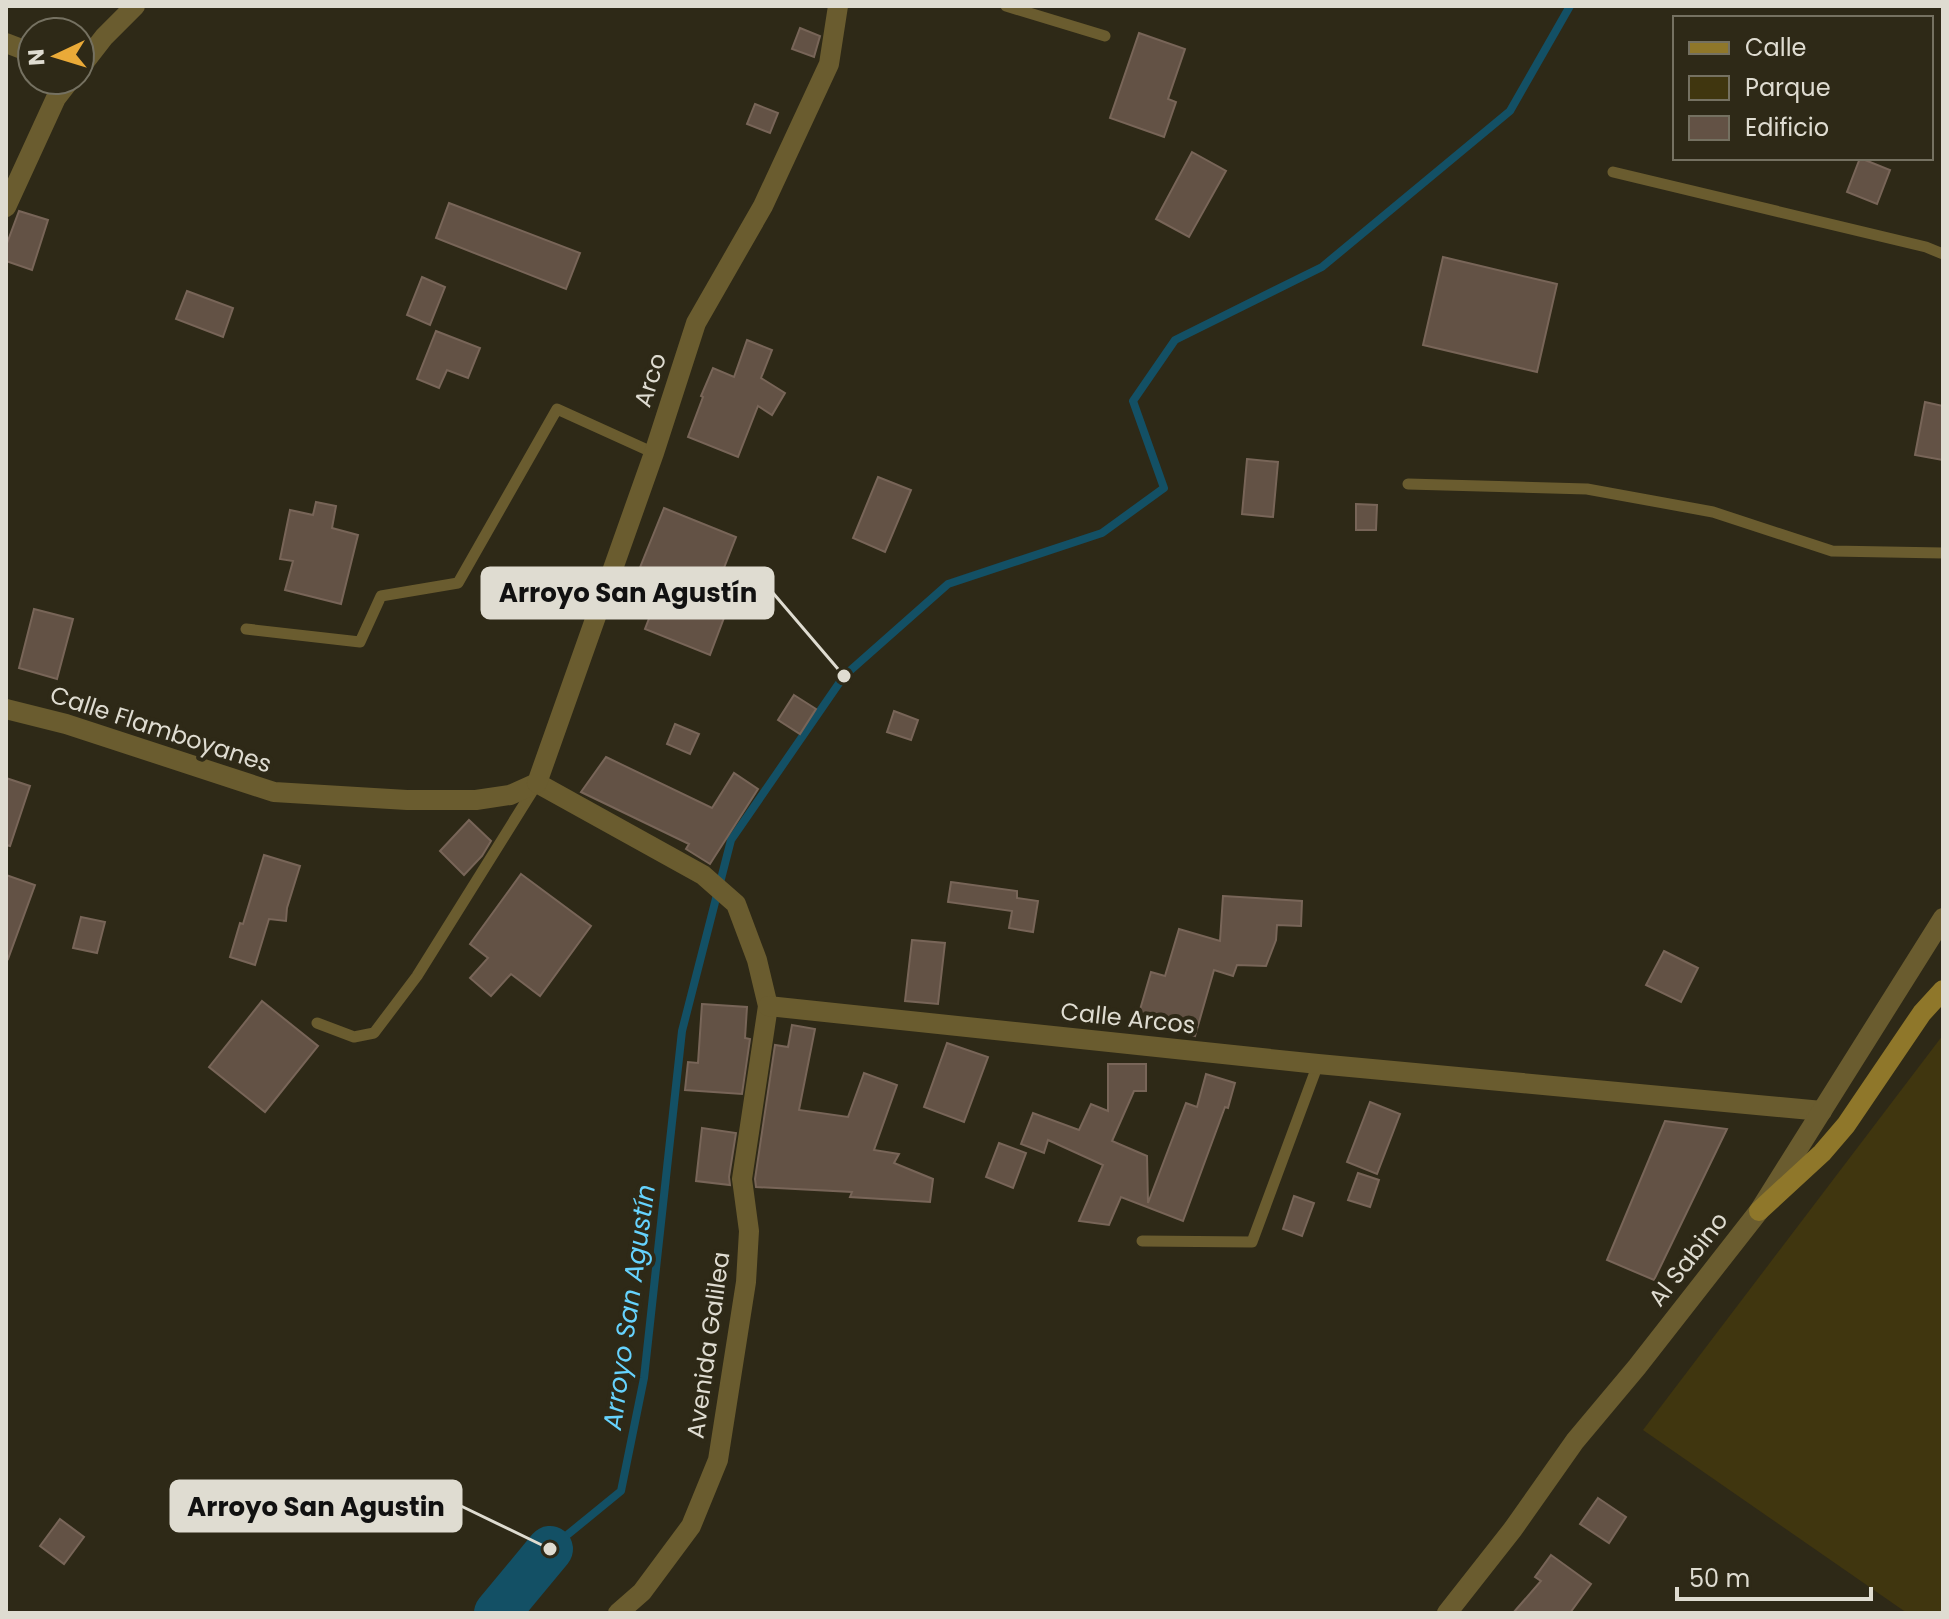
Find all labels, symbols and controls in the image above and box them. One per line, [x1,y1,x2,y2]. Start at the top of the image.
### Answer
north arrow [16,16,96,96]
legend [1673,16,1933,160]
text: Calle [1745,31,1806,64]
text: N [21,48,53,67]
text: Parque [1745,71,1831,104]
text: Edificio [1745,111,1829,144]
street label: Arco [626,349,674,411]
callout: Arroyo San Agustín [482,568,773,618]
text: Arroyo San Agustín [499,575,757,611]
street label: Calle Flamboyanes [46,678,276,780]
street label: Calle Arcos [1059,995,1197,1041]
water label: Arroyo San Agustín [594,1182,664,1433]
street label: Al Sabino [1641,1205,1735,1313]
street label: Avenida Galilea [679,1249,737,1441]
callout: Arroyo San Agustin [171,1481,461,1531]
text: Arroyo San Agustin [187,1489,445,1525]
scale bar [1677,1551,1871,1601]
text: 50 m [1689,1562,1750,1595]

